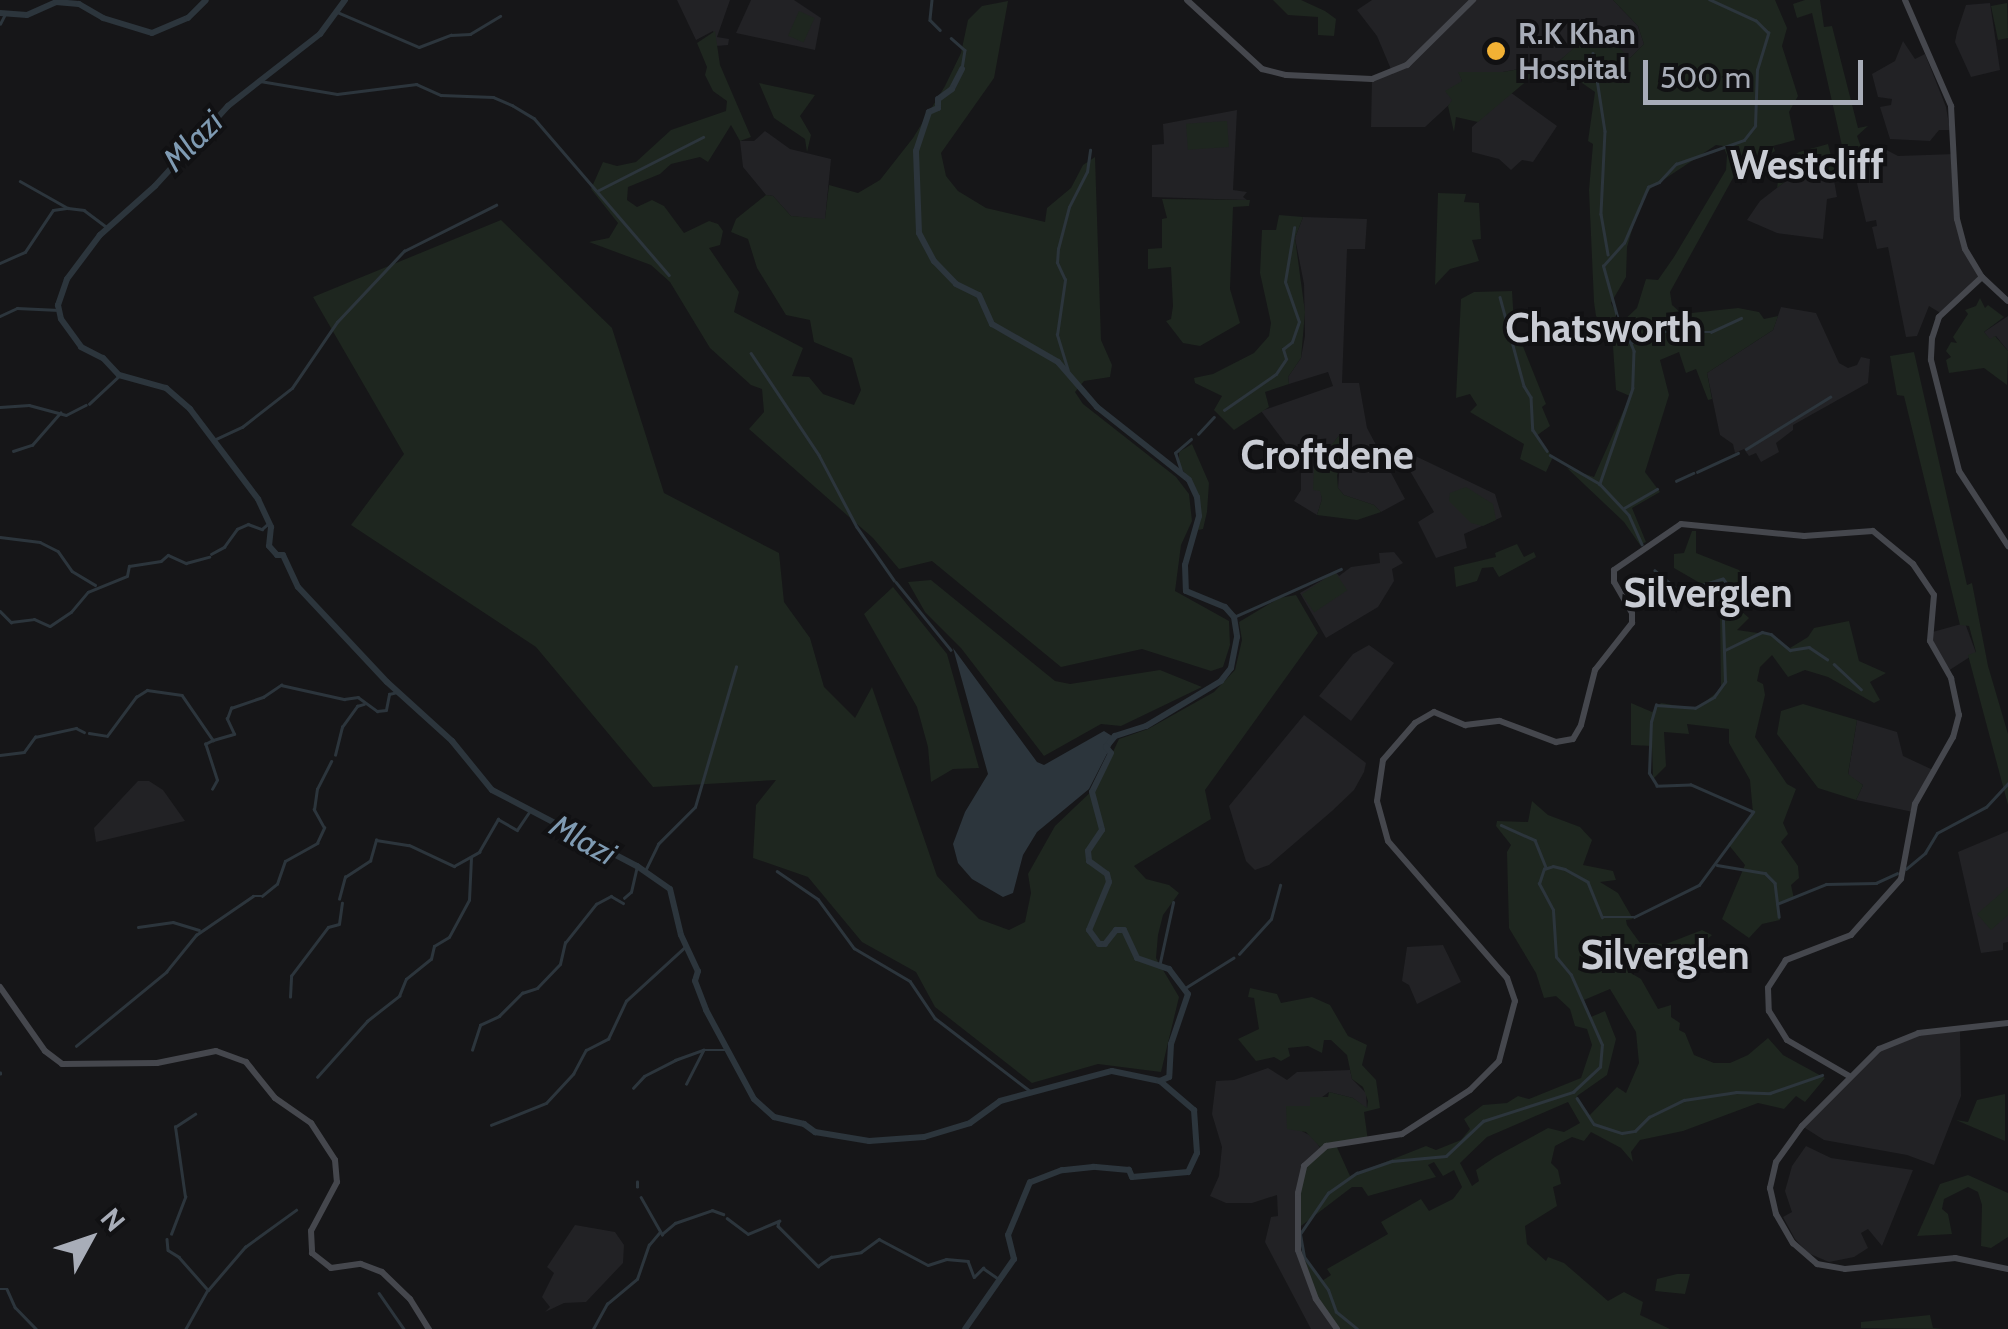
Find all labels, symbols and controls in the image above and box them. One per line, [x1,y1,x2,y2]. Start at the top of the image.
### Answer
place label: R.K Khan Hospital [1518,16,1636,86]
marker: R.K Khan Hospital [1483,38,1509,64]
scale bar [1648,40,1868,102]
text: 500 m [1660,59,1751,96]
water label: Mlazi [155,103,231,179]
district label: Westcliff [1730,141,1884,189]
district label: Chatsworth [1505,304,1703,352]
district label: Croftdene [1240,431,1414,479]
district label: Silverglen [1623,569,1793,617]
water label: Mlazi [543,806,623,874]
district label: Silverglen [1580,931,1750,979]
north arrow [40,1189,140,1289]
text: N [94,1201,132,1238]

